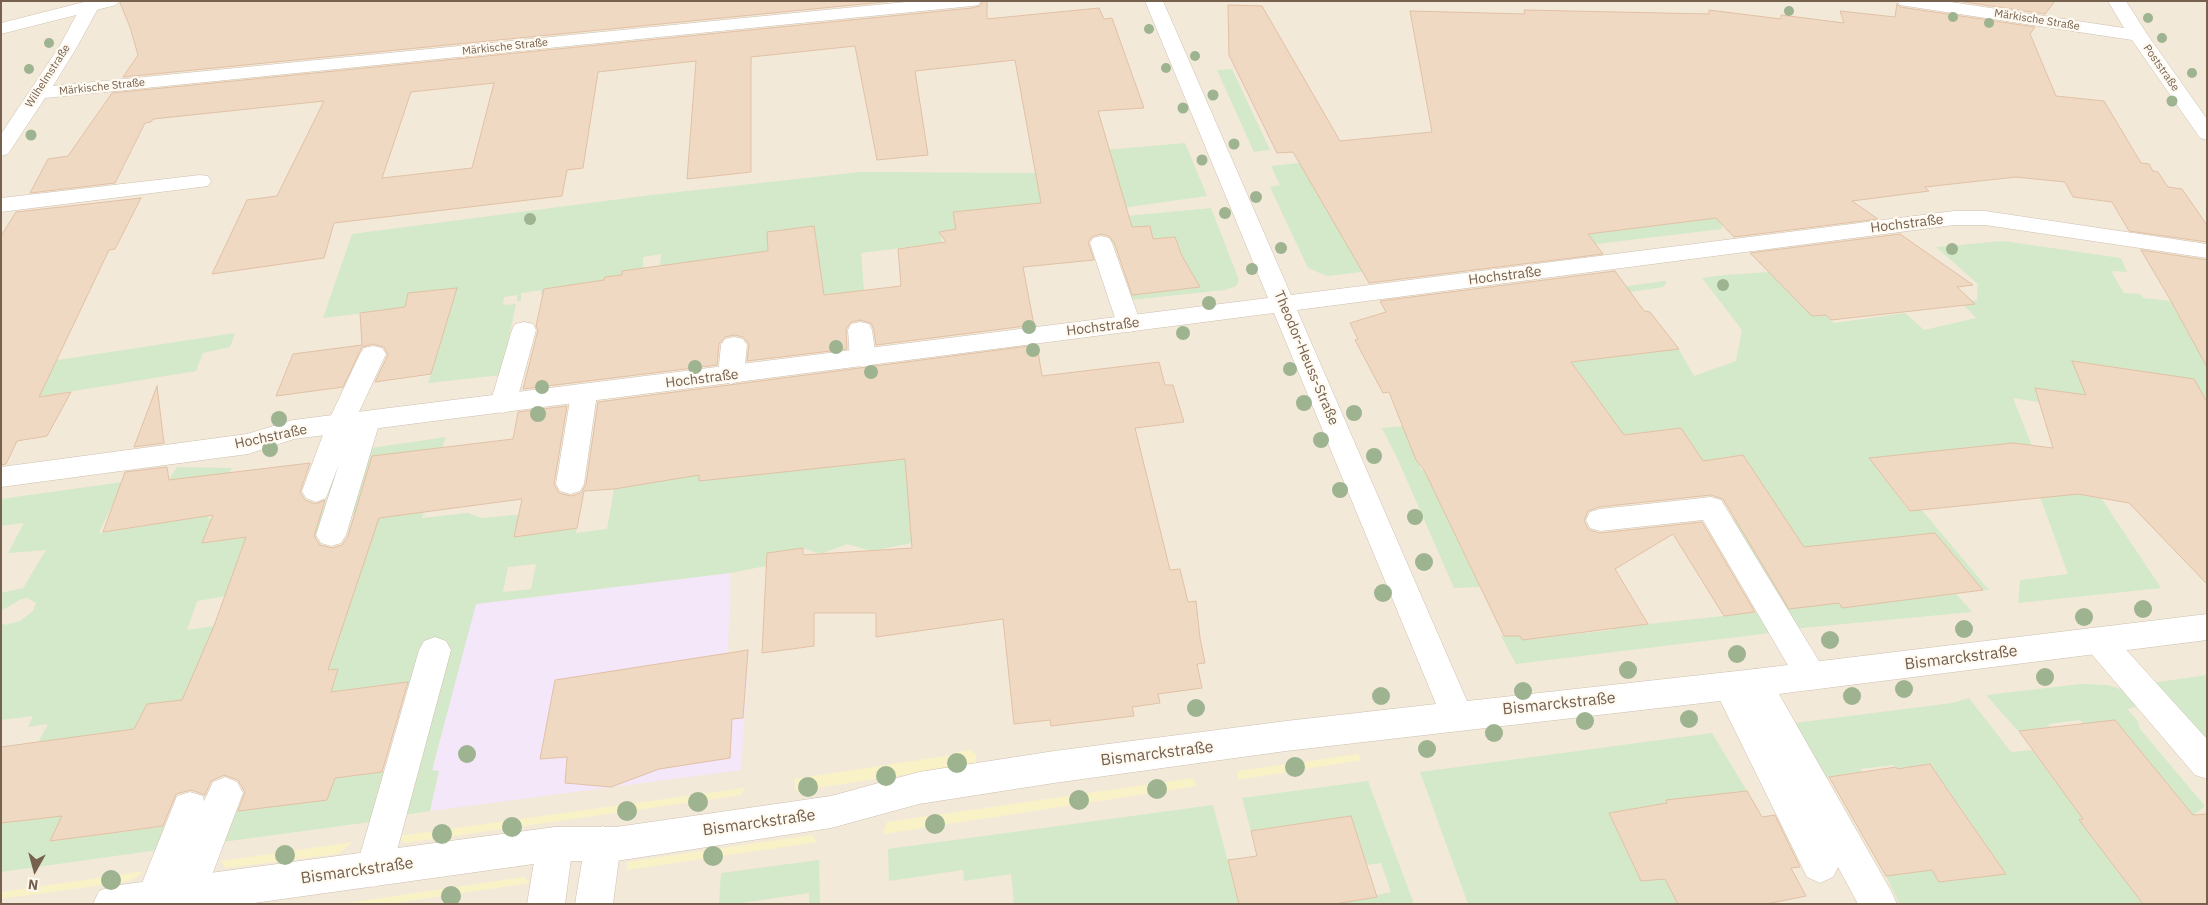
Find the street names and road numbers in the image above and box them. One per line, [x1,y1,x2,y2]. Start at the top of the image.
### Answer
street label: Märkische Straße [1993,7,2081,33]
street label: Märkische Straße [461,36,549,58]
street label: Wilhelmstraße [23,42,73,110]
street label: Poststraße [2140,42,2182,94]
street label: Märkische Straße [58,76,146,98]
street label: Hochstraße [1869,211,1945,237]
street label: Hochstraße [1467,263,1543,289]
street label: Theodor-Heuss-Straße [1270,288,1342,428]
street label: Hochstraße [1065,314,1141,340]
street label: Hochstraße [664,366,740,392]
street label: Hochstraße [233,421,309,453]
street label: Bismarckstraße [1903,642,2019,674]
street label: Bismarckstraße [1502,689,1616,719]
street label: Bismarckstraße [1099,738,1215,770]
street label: Bismarckstraße [701,806,817,840]
street label: Bismarckstraße [299,854,415,888]

